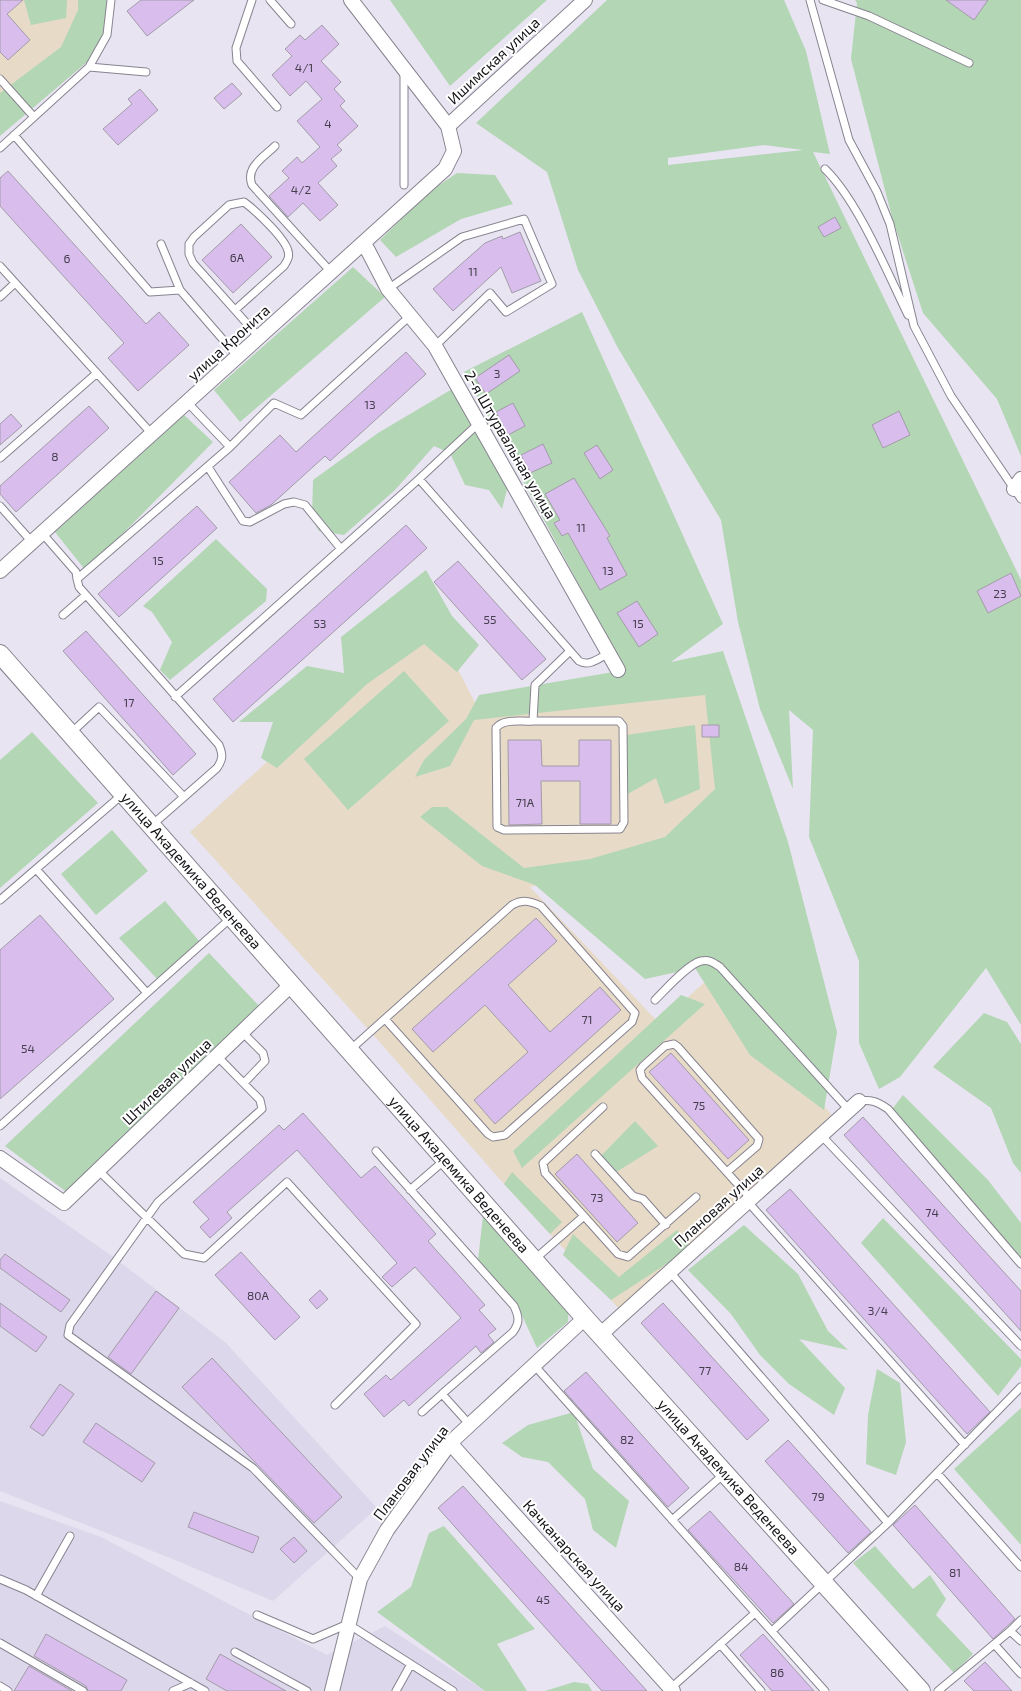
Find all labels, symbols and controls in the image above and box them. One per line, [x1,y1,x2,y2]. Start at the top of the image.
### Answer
street label: Ишимская улица [443,13,544,108]
house number: 4/1 [295,60,313,74]
house number: 4 [324,116,332,130]
house number: 4/2 [291,182,311,196]
house number: 6А [230,250,245,264]
house number: 6 [64,251,71,265]
house number: 11 [468,264,478,278]
street label: улица Кронита [183,301,274,385]
house number: 3 [494,366,500,380]
street label: 2-я Штурвальная улица [460,367,561,522]
house number: 13 [364,397,376,411]
house number: 8 [51,449,59,463]
house number: 11 [576,520,586,534]
house number: 15 [152,553,164,567]
house number: 13 [602,563,614,577]
house number: 23 [993,586,1007,600]
house number: 55 [484,612,496,626]
house number: 53 [313,616,327,630]
house number: 15 [632,616,644,630]
house number: 17 [124,695,134,709]
street label: улица Академика Веденеева [117,788,266,952]
house number: 71А [516,795,535,809]
house number: 71 [582,1012,592,1026]
street label: Штилевая улица [118,1034,215,1129]
house number: 54 [21,1041,35,1055]
street label: улица Академика Веденеева [385,1092,533,1256]
house number: 75 [693,1098,705,1112]
street label: Плановая улица [670,1160,767,1251]
house number: 73 [591,1190,603,1204]
house number: 74 [925,1205,939,1219]
house number: 80А [247,1288,270,1302]
house number: 3/4 [868,1303,888,1317]
house number: 77 [699,1363,711,1377]
street label: улица Академика Веденеева [654,1395,804,1558]
street label: Плановая улица [369,1421,453,1524]
house number: 82 [620,1432,634,1446]
house number: 79 [811,1489,825,1503]
street label: Качканарская улица [519,1496,630,1616]
house number: 84 [734,1559,748,1573]
house number: 81 [949,1565,961,1579]
house number: 45 [536,1592,550,1606]
house number: 86 [770,1665,784,1679]

